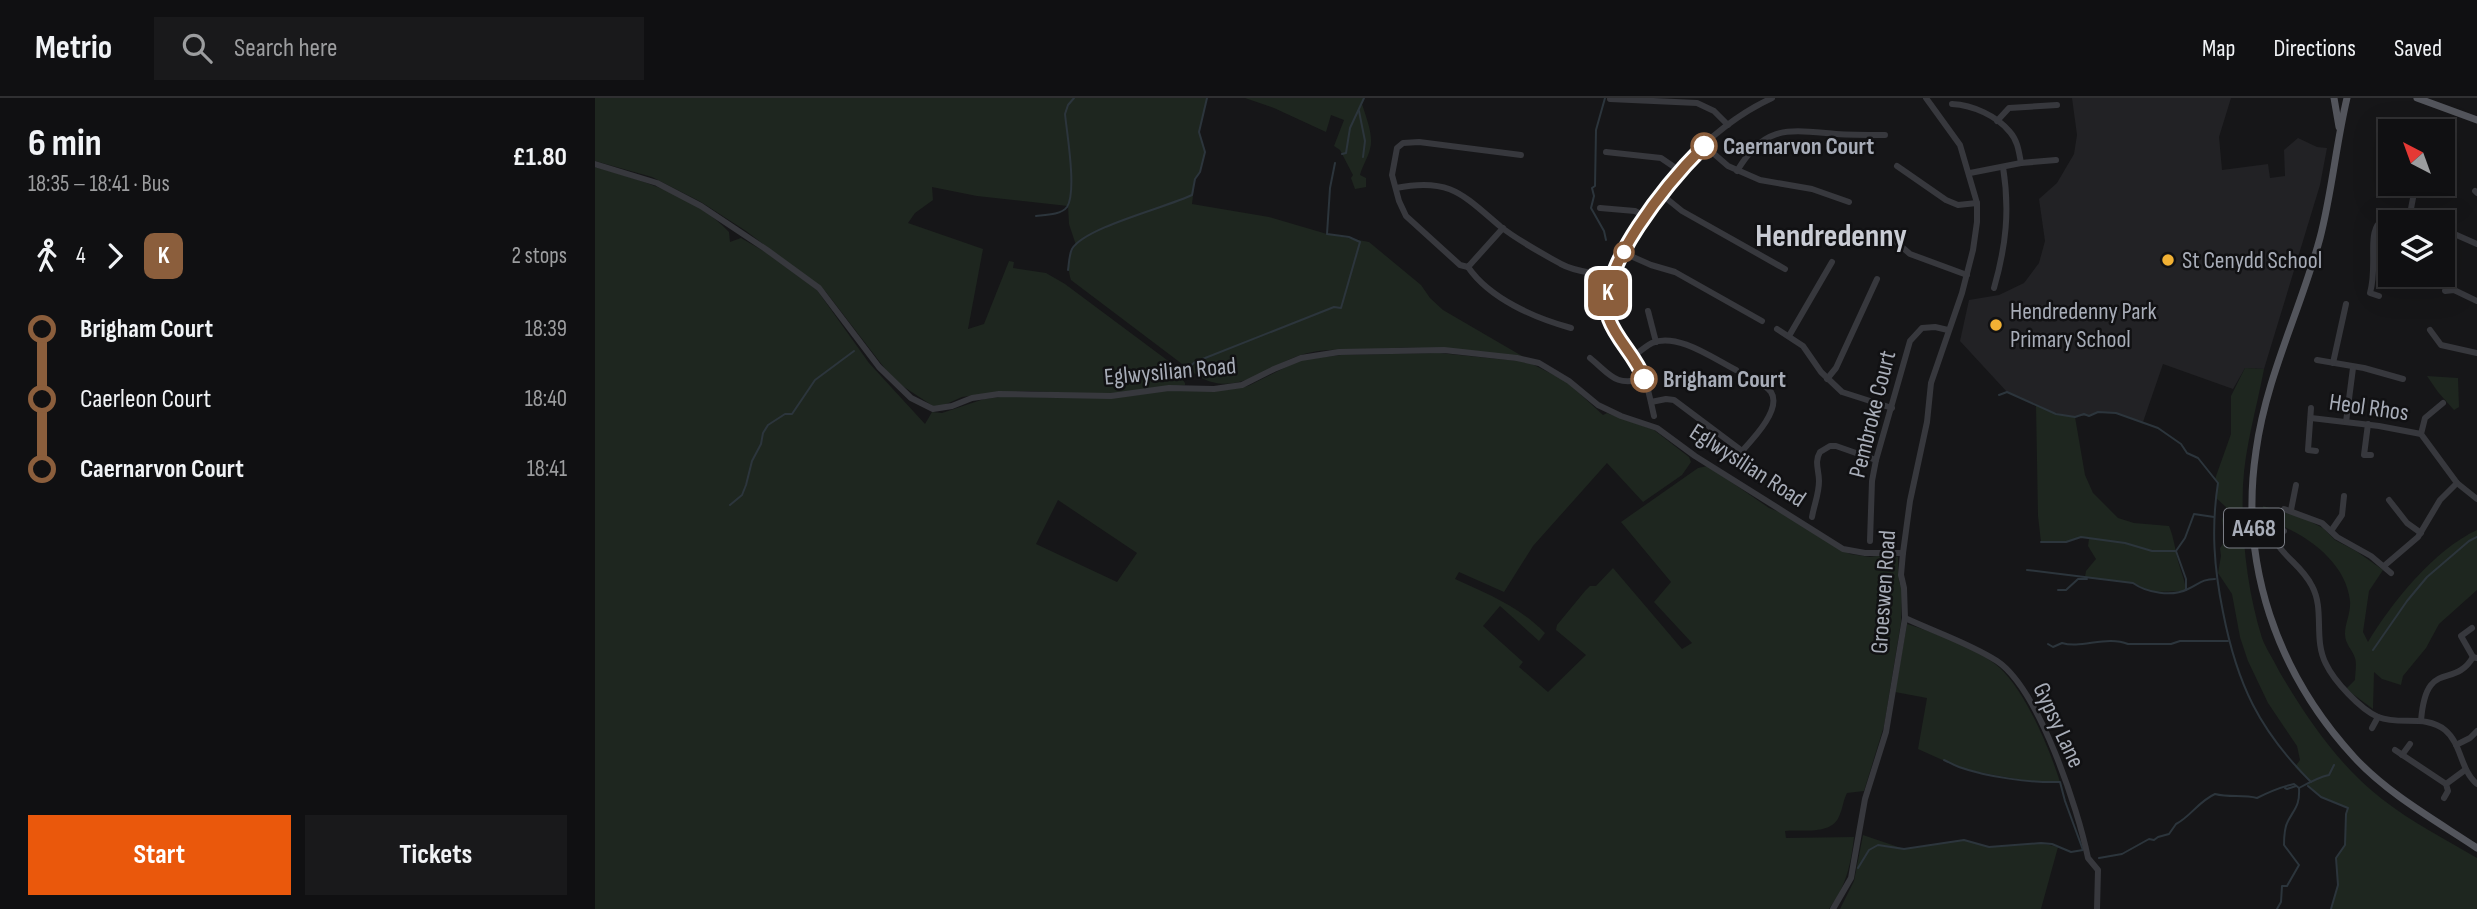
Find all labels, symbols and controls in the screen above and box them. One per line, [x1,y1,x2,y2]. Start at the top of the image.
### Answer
search box [154,17,644,80]
text: Metrio [35,28,112,68]
icon: search [178,29,216,67]
text: Search here [234,33,337,64]
text: Map [2202,34,2235,63]
text: Directions [2273,34,2356,63]
text: Saved [2394,34,2442,63]
north arrow [2378,119,2455,196]
map controls [2378,119,2455,287]
text: 6 min [28,121,102,166]
place label: Caernarvon Court [1723,132,1874,161]
marker: Caernarvon Court [1691,133,1717,159]
text: £1.80 [512,142,567,173]
text: 18:35 – 18:41 · Bus [28,170,170,198]
button: layers [2378,210,2455,287]
district label: Hendredenny [1755,217,1907,256]
icon: walk [28,237,66,275]
icon: forward [96,237,134,275]
text: K [158,241,169,270]
text: 4 [76,242,86,270]
text: 2 stops [511,242,567,270]
unlabelled marker [1614,242,1634,262]
place label: St Cenydd School [2182,246,2322,275]
marker: St Cenydd School [2160,252,2176,268]
line badge: K [1585,270,1631,316]
text: K [1602,278,1614,307]
place label: Hendredenny Park Primary School [2010,297,2157,354]
text: Brigham Court [80,314,213,345]
text: 18:39 [525,315,567,343]
marker: Hendredenny Park Primary School [1988,317,2004,333]
street label: Pembroke Court [1843,348,1902,481]
street label: Eglwysilian Road [1103,351,1237,392]
place label: Brigham Court [1663,365,1786,394]
marker: Brigham Court [1631,366,1657,392]
text: Caerleon Court [80,384,211,415]
text: 18:40 [525,385,567,413]
street label: Heol Rhos [2327,388,2411,427]
street label: Eglwysilian Road [1684,417,1811,514]
text: Caernarvon Court [80,454,244,485]
text: 18:41 [527,455,567,483]
road number: A468 [2224,508,2284,548]
street label: Groeswen Road [1865,529,1902,655]
street label: Gypsy Lane [2026,678,2091,772]
button: Start [28,815,291,895]
button: Tickets [305,815,567,895]

